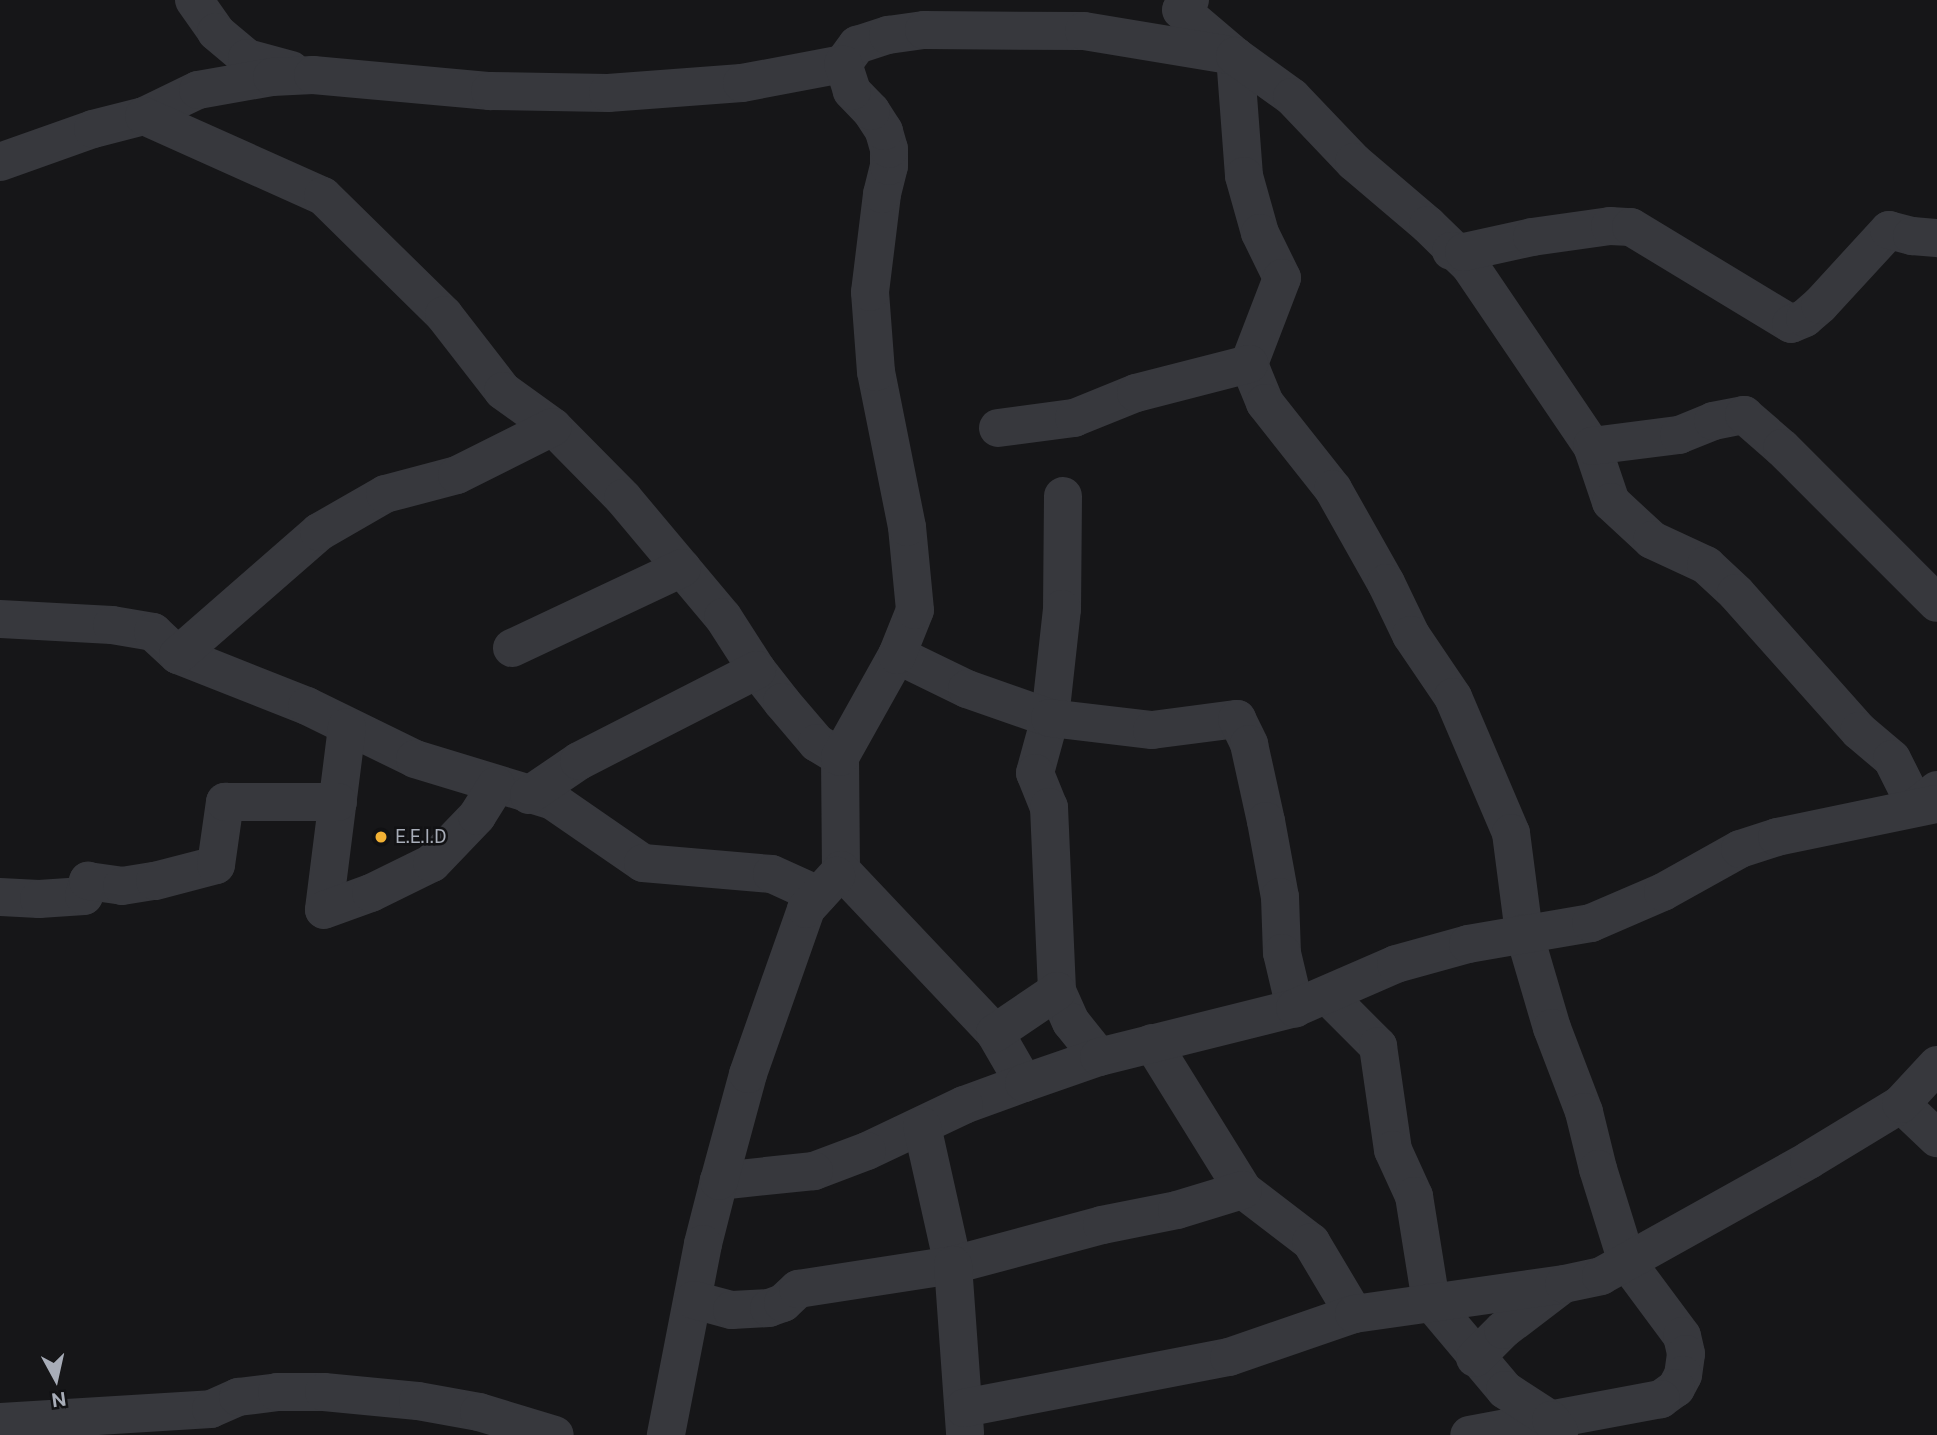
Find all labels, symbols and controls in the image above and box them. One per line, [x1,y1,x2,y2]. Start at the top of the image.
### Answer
place label: E.E.I.D [395,826,446,848]
marker: E.E.I.D [373,829,389,845]
north arrow [21,1344,91,1414]
text: N [50,1388,68,1412]

